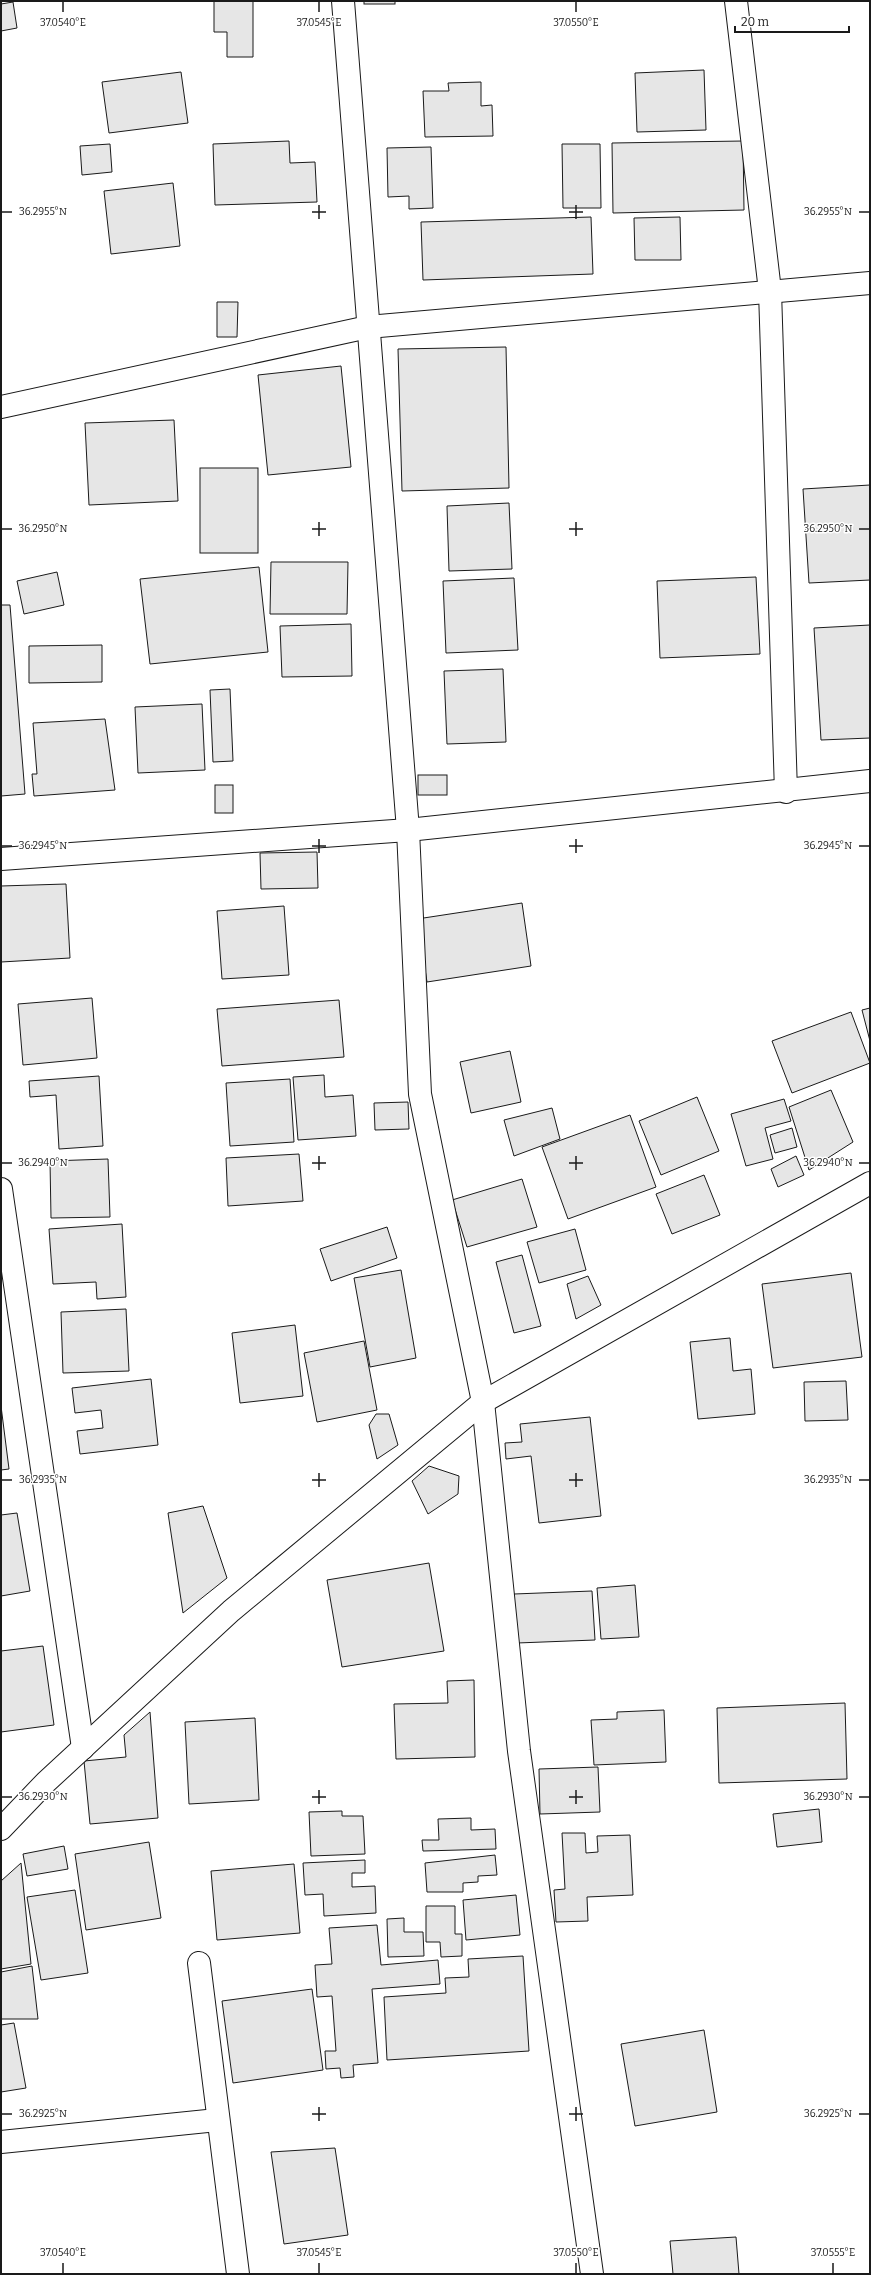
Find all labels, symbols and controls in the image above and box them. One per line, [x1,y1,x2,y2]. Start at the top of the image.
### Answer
scale bar [735,8,849,34]
text: 20 m [741,15,770,29]
text: 37.0540°E [40,17,86,29]
text: 37.0545°E [297,17,341,29]
text: 37.0550°E [553,17,599,29]
text: 36.2955°N [19,206,67,218]
text: 36.2955°N [804,206,852,218]
text: 36.2950°N [19,523,68,535]
text: 36.2950°N [804,523,853,535]
text: 36.2945°N [19,840,67,852]
text: 36.2945°N [804,840,852,852]
text: 36.2940°N [18,1157,68,1169]
text: 36.2940°N [803,1157,853,1169]
text: 36.2935°N [19,1474,67,1486]
text: 36.2935°N [804,1474,852,1486]
text: 36.2930°N [18,1791,68,1803]
text: 36.2930°N [803,1791,853,1803]
text: 36.2925°N [19,2108,67,2120]
text: 36.2925°N [804,2108,852,2120]
text: 37.0540°E [40,2247,86,2259]
text: 37.0545°E [297,2247,341,2259]
text: 37.0550°E [553,2247,599,2259]
text: 37.0555°E [811,2247,855,2259]

